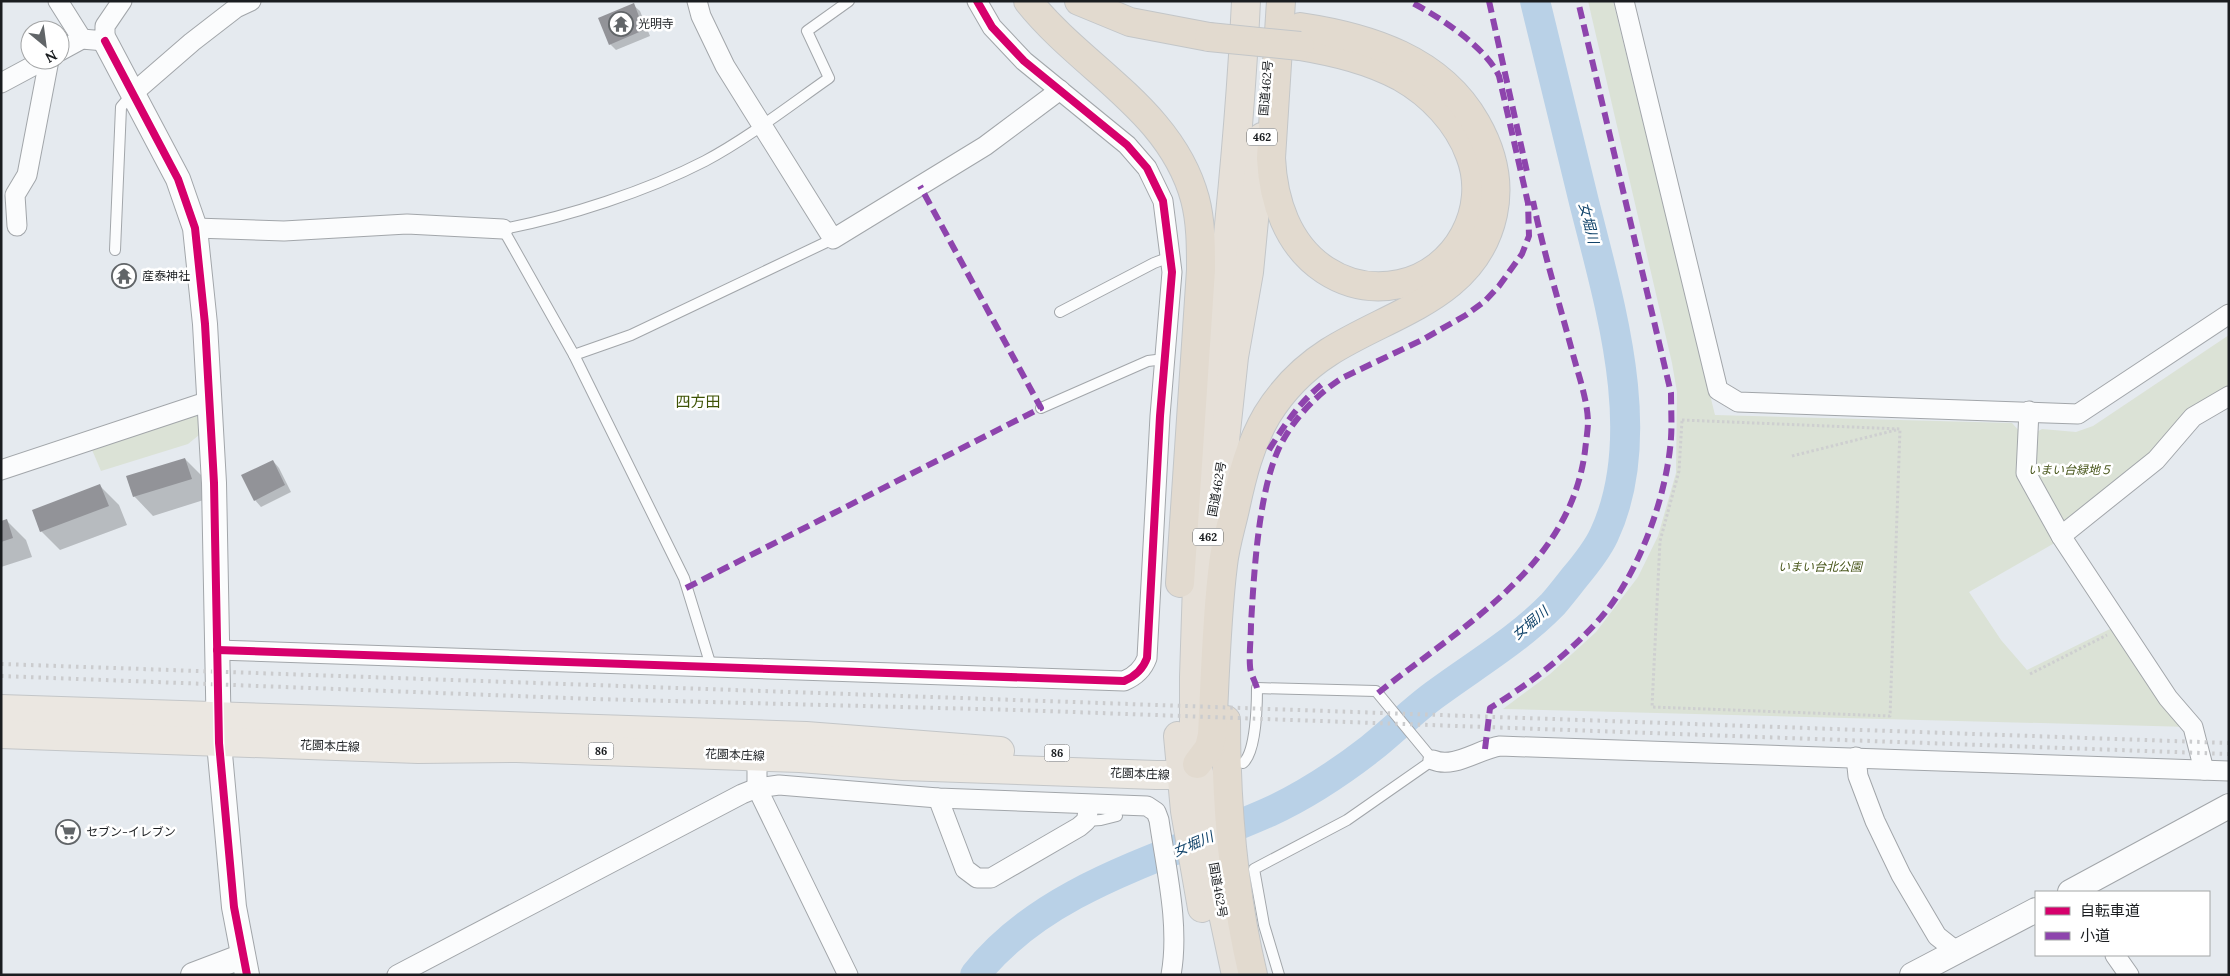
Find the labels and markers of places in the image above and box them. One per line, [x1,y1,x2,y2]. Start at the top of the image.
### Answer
temple icon: 光明寺 [608,11,634,37]
place label: 光明寺 [638,16,674,31]
temple icon: 産泰神社 [111,263,137,289]
place label: 産泰神社 [142,268,190,283]
supermarket icon: セブン-イレブン [55,819,81,845]
place label: セブン-イレブン [86,824,176,839]

